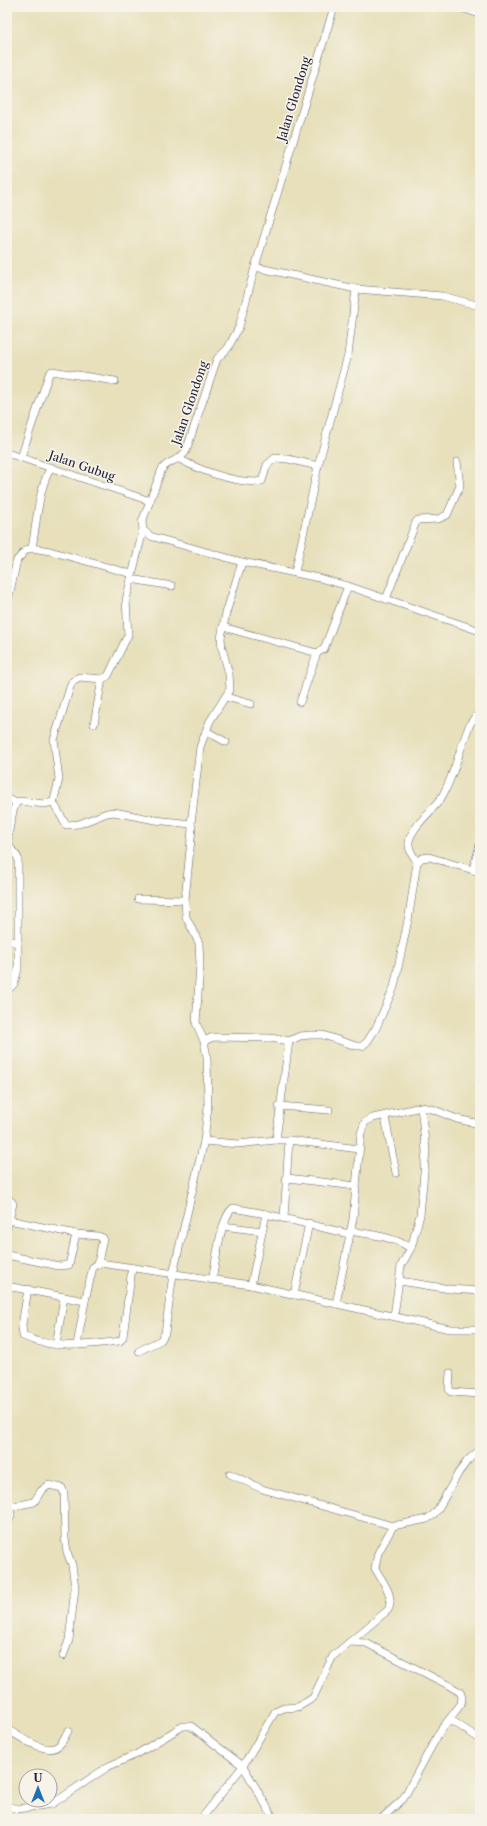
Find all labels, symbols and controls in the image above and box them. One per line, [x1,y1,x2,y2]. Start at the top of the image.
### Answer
street label: Jalan Glondong [273,54,314,145]
street label: Jalan Glondong [168,358,211,449]
street label: Jalan Gubug [45,447,118,484]
north arrow [18,1768,58,1808]
text: U [34,1771,43,1785]

